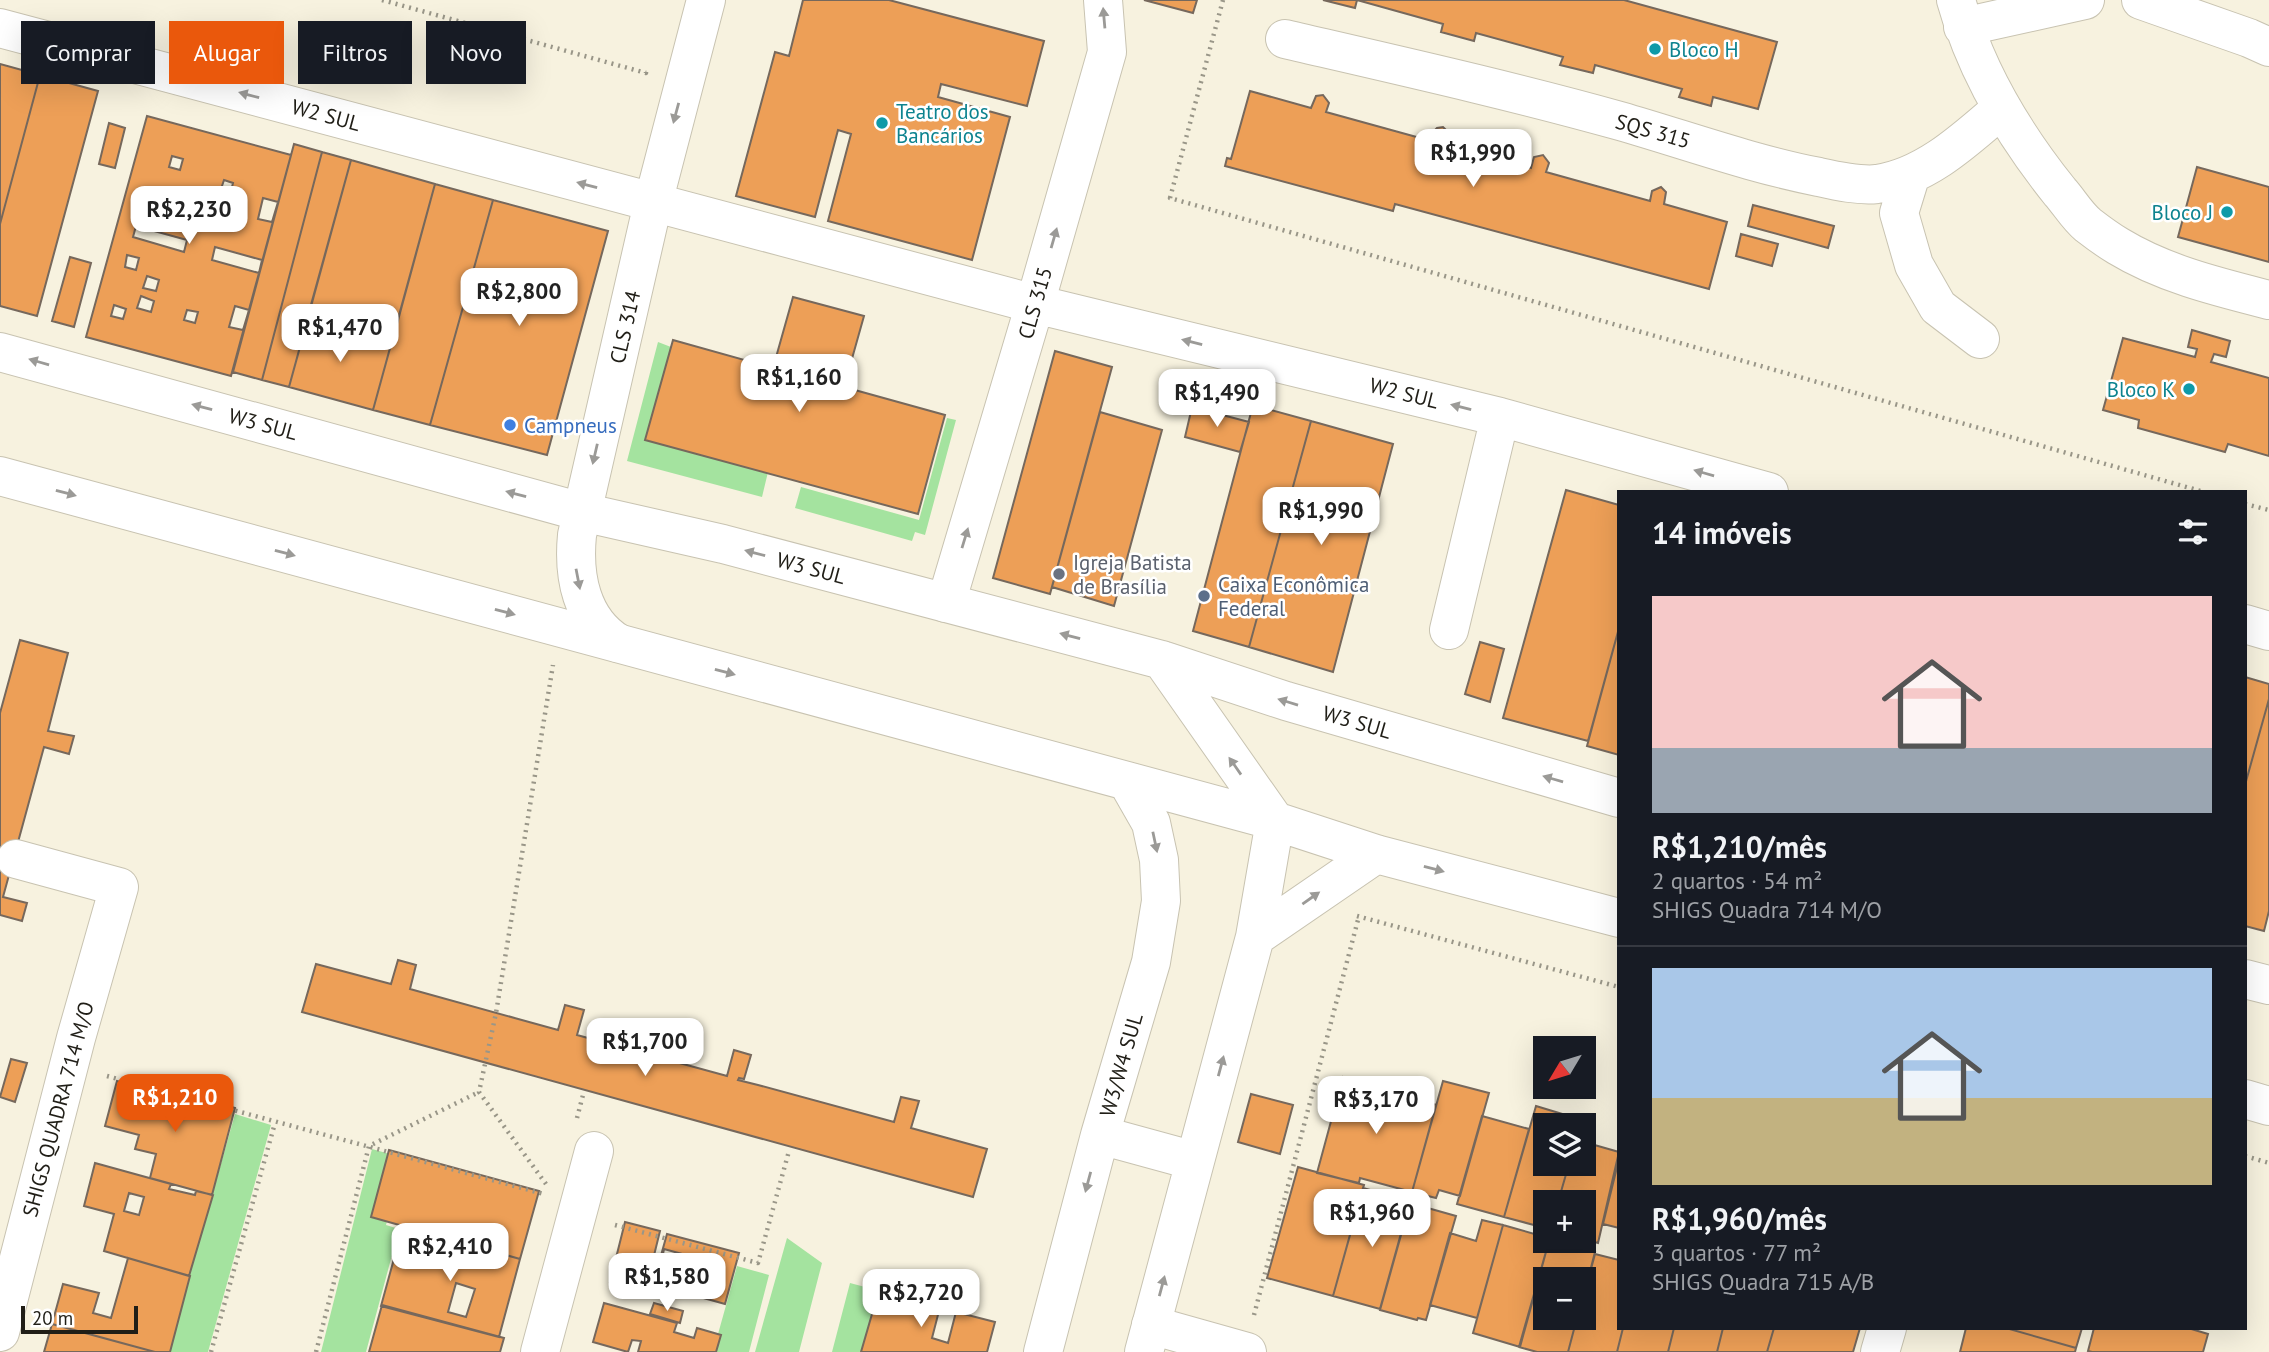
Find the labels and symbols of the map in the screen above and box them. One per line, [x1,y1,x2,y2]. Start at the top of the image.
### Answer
one-way arrow [1098,7,1109,29]
place label: Bloco H [1669,36,1739,63]
marker: Bloco H [1647,41,1663,57]
one-way arrow [238,89,259,99]
street label: W2 SUL [289,93,364,137]
place label: Teatro dos Bancários [896,98,989,149]
one-way arrow [670,103,681,125]
street label: SQS 315 [1612,107,1694,155]
marker: Teatro dos Bancários [874,115,890,131]
pin: R$1,990 [1408,130,1538,189]
one-way arrow [576,180,597,190]
pin: R$2,230 [124,187,254,246]
place label: Bloco J [2151,199,2213,226]
marker: Bloco J [2219,204,2235,220]
one-way arrow [1049,227,1060,249]
street label: CLS 315 [1012,264,1058,342]
pin: R$2,800 [454,268,584,328]
street label: CLS 314 [604,288,646,366]
pin: R$1,470 [275,304,405,364]
one-way arrow [1181,336,1203,347]
pin: R$1,160 [734,354,864,414]
one-way arrow [28,357,49,367]
pin: R$1,490 [1152,370,1282,429]
street label: W2 SUL [1367,371,1441,415]
place label: Bloco K [2107,376,2175,403]
marker: Bloco K [2181,381,2197,397]
one-way arrow [1450,401,1472,412]
one-way arrow [192,402,213,412]
street label: W3 SUL [226,402,301,446]
place label: Campneus [524,412,617,439]
marker: Campneus [502,417,518,433]
one-way arrow [590,443,601,465]
one-way arrow [1693,468,1714,478]
one-way arrow [506,488,527,498]
pin: R$1,990 [1256,488,1386,547]
one-way arrow [56,489,77,499]
one-way arrow [961,527,971,548]
street label: W3 SUL [774,546,849,590]
one-way arrow [744,547,766,558]
one-way arrow [275,548,297,559]
place label: Igreja Batista de Brasília [1073,549,1192,600]
marker: Igreja Batista de Brasília [1051,566,1067,582]
one-way arrow [573,568,584,590]
place label: Caixa Econômica Federal [1218,571,1369,622]
marker: Caixa Econômica Federal [1196,588,1212,604]
one-way arrow [494,607,516,618]
one-way arrow [1059,630,1081,641]
one-way arrow [714,667,736,678]
one-way arrow [1277,696,1298,706]
street label: W3 SUL [1320,699,1395,745]
one-way arrow [1228,757,1242,775]
one-way arrow [1543,774,1564,784]
one-way arrow [1150,831,1161,853]
one-way arrow [1424,864,1446,875]
one-way arrow [1302,891,1320,905]
street label: SHIGS QUADRA 714 M/O [16,998,100,1220]
street label: W3/W4 SUL [1093,1010,1149,1120]
pin: R$1,700 [580,1018,710,1078]
north arrow [1533,1036,1596,1099]
one-way arrow [1216,1055,1226,1076]
pin: R$1,210 [110,1074,240,1134]
pin: R$3,170 [1311,1076,1441,1136]
one-way arrow [1082,1171,1093,1193]
pin: R$1,960 [1307,1190,1437,1249]
pin: R$2,410 [385,1224,515,1283]
pin: R$1,580 [602,1254,732,1313]
pin: R$2,720 [856,1270,986,1329]
one-way arrow [1157,1275,1168,1297]
scale bar [21,1303,138,1335]

